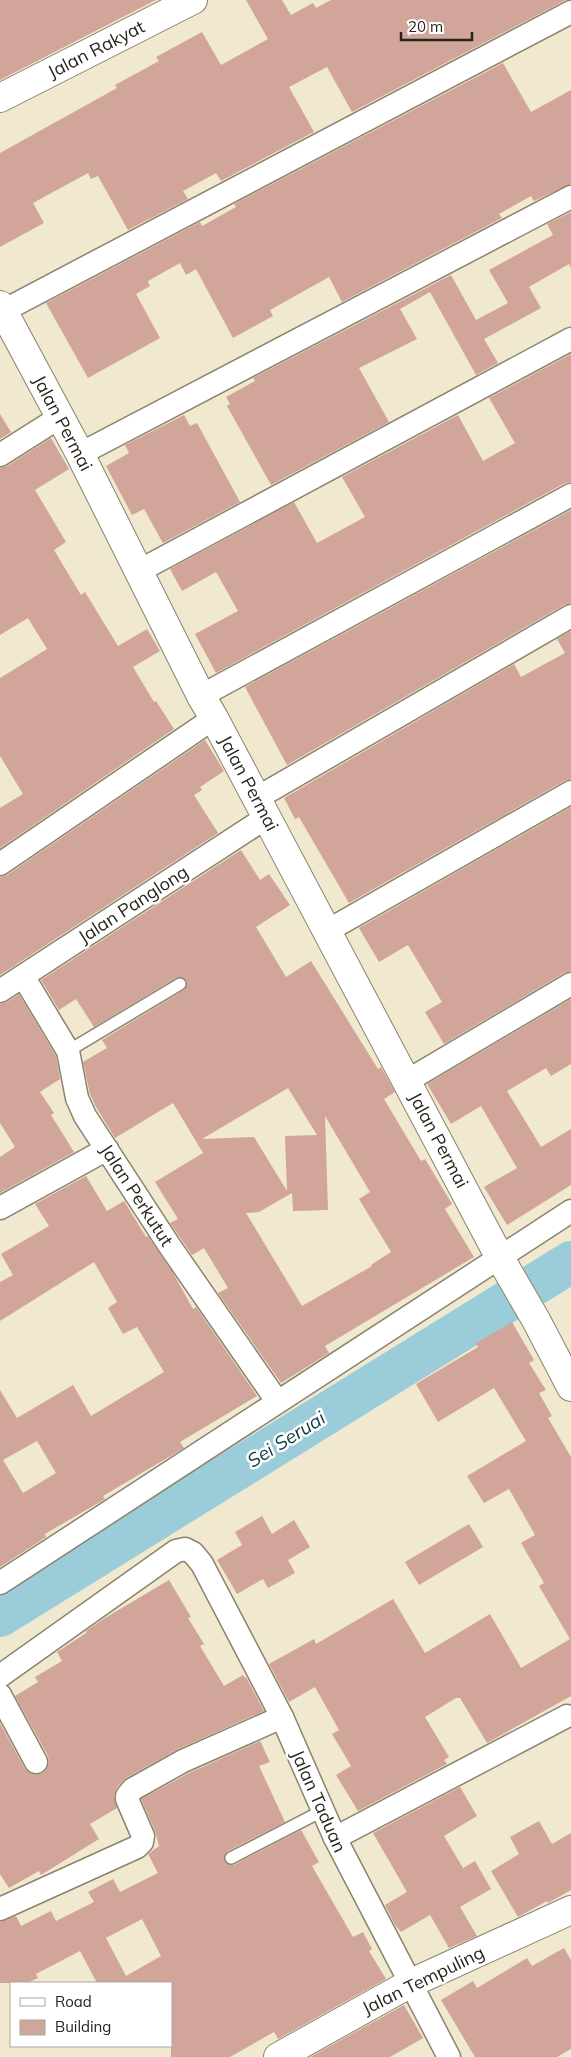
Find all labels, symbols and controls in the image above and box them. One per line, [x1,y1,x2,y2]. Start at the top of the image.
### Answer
scale bar [401,10,472,42]
street label: Jalan Rakyat [44,15,148,83]
text: 20 m [408,17,443,36]
street label: Jalan Permai [28,371,98,475]
street label: Jalan Permai [214,731,284,835]
street label: Jalan Panglong [74,860,192,948]
street label: Jalan Permai [404,1088,474,1192]
street label: Jalan Perkutut [95,1140,179,1250]
water label: Sei Seruai [242,1405,330,1472]
street label: Jalan Taduan [286,1746,352,1856]
street label: Jalan Tempuling [358,1940,488,2020]
legend [10,1982,172,2047]
text: Road [55,1992,92,2011]
text: Building [55,2017,111,2036]

